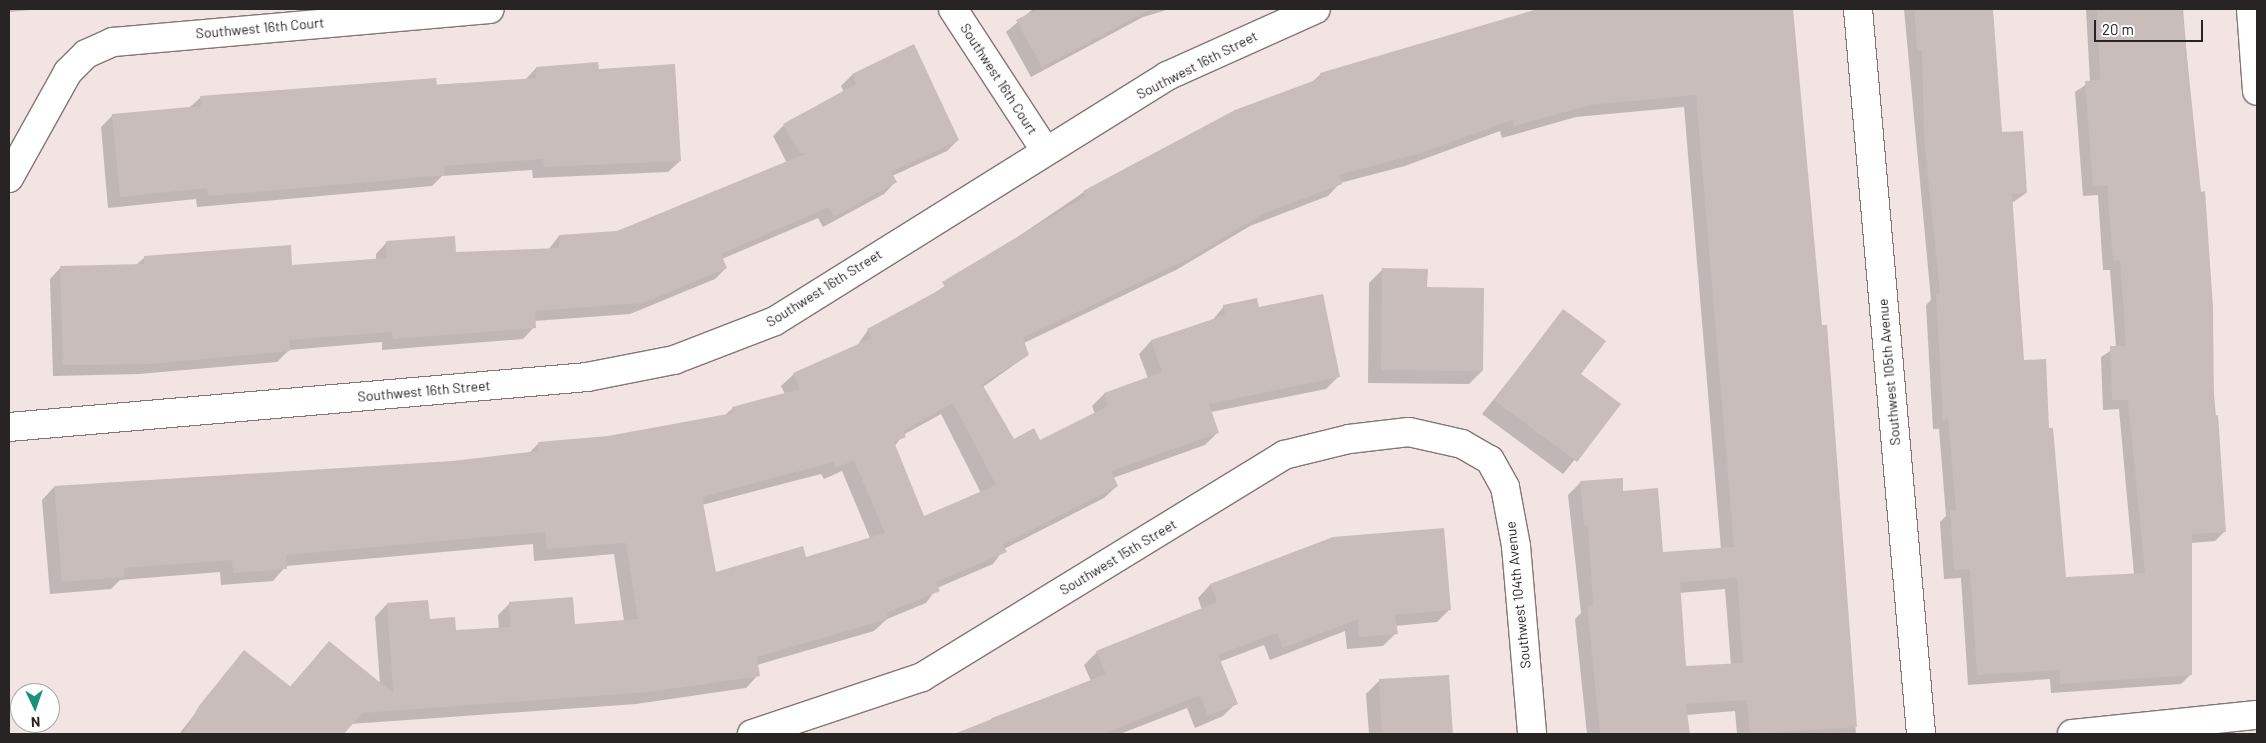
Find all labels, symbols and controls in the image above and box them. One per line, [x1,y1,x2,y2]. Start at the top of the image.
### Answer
scale bar [2096,10,2205,42]
street label: Southwest 16th Court [195,14,325,42]
street label: Southwest 16th Court [957,20,1041,138]
text: 20 m [2102,20,2134,38]
street label: Southwest 16th Street [1134,27,1260,103]
street label: Southwest 16th Street [763,246,885,330]
street label: Southwest 105th Avenue [1874,298,1904,446]
street label: Southwest 16th Street [357,377,491,405]
street label: Southwest 15th Street [1057,515,1179,599]
street label: Southwest 104th Avenue [1502,520,1534,670]
north arrow [10,683,60,733]
text: N [31,714,41,731]

